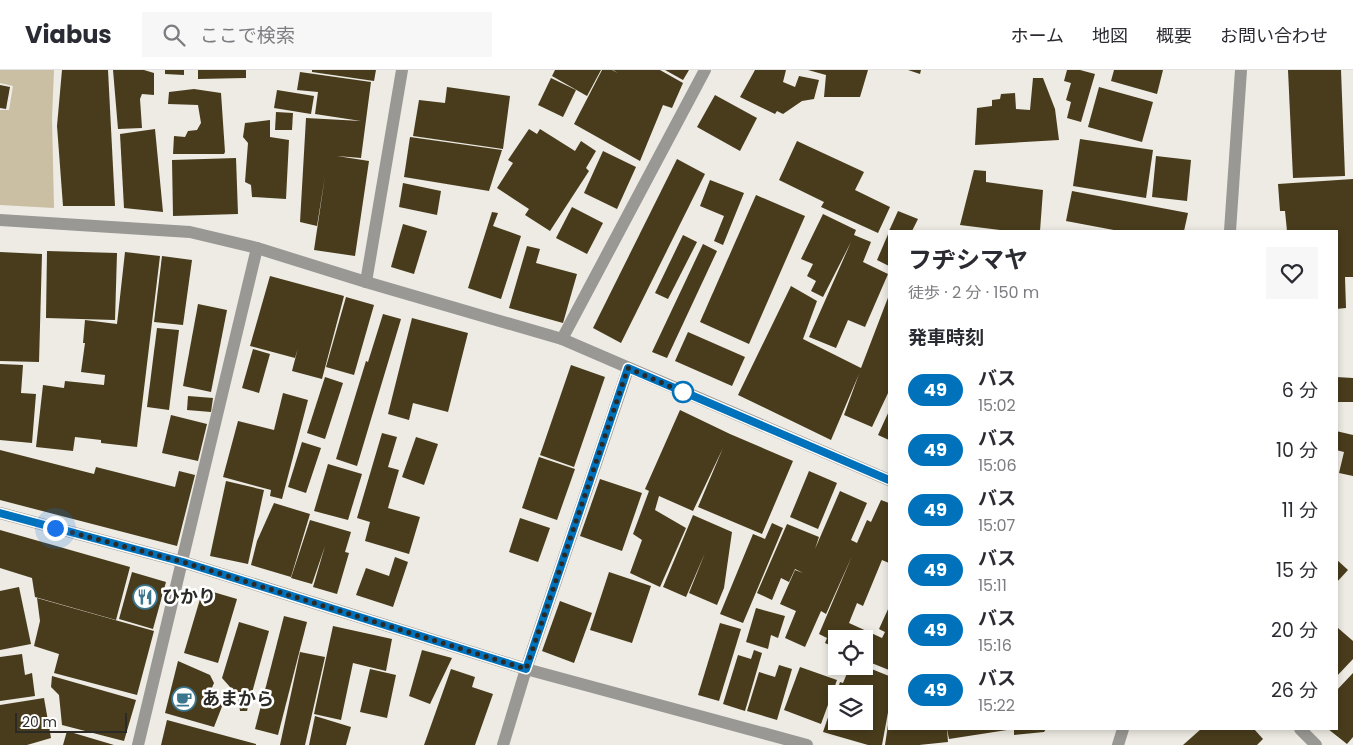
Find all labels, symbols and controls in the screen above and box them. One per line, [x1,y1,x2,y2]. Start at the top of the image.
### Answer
search box [142,12,492,57]
text: Viabus [25,18,112,51]
icon: search [160,21,188,49]
text: ここで検索 [200,22,295,49]
text: ホーム [1011,23,1064,48]
text: 地図 [1092,23,1128,48]
text: 概要 [1156,23,1192,48]
text: お問い合わせ [1220,23,1328,48]
text: フヂシマヤ [908,243,1028,276]
button: heart [1266,247,1318,299]
text: 徒歩 · 2 分 · 150 m [908,281,1039,304]
text: 発車時刻 [908,324,984,351]
text: バス [978,365,1016,392]
text: 49 [924,377,947,402]
text: 6 分 [1282,377,1318,404]
unlabelled marker [672,381,694,403]
text: 15:02 [978,394,1016,417]
text: バス [978,425,1016,452]
text: 49 [924,437,947,462]
text: 10 分 [1276,437,1318,464]
text: 15:06 [978,454,1017,477]
text: バス [978,485,1016,512]
text: 49 [924,497,947,522]
text: 11 分 [1282,497,1318,524]
text: 15:07 [978,514,1015,537]
your location [43,516,68,541]
text: バス [978,545,1016,572]
text: 49 [924,557,947,582]
text: 15 分 [1276,557,1318,584]
text: 15:11 [978,574,1007,597]
restaurant icon: ひかり [132,584,158,610]
place label: ひかり [162,584,216,609]
text: バス [978,605,1016,632]
text: 49 [924,617,947,642]
text: 20 分 [1271,617,1318,644]
map controls [828,630,873,730]
button: locate [828,630,873,675]
text: 15:16 [978,634,1012,657]
text: バス [978,665,1016,692]
text: 49 [924,677,947,702]
text: 26 分 [1271,677,1318,704]
button: layers [828,685,873,730]
cafe icon: あまから [171,686,197,712]
place label: あまから [202,686,274,711]
text: 15:22 [978,694,1015,717]
scale bar [15,710,128,733]
text: 20 m [22,712,57,732]

